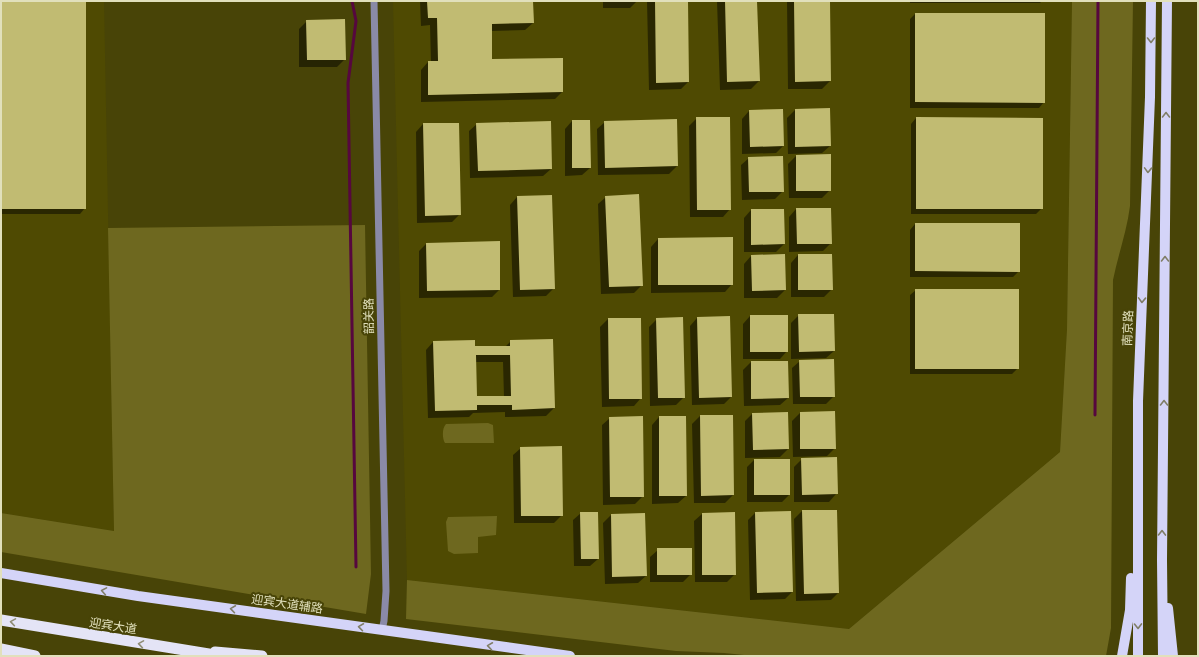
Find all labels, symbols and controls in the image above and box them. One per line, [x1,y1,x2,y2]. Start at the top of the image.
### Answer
one-way arrow [1147,37,1155,43]
one-way arrow [1162,112,1170,118]
one-way arrow [1143,167,1152,173]
one-way arrow [1161,256,1169,262]
one-way arrow [1138,297,1147,303]
street label: 韶关路 [362,298,376,334]
street label: 南京路 [1120,310,1136,346]
one-way arrow [1160,400,1168,406]
one-way arrow [1158,530,1166,536]
one-way arrow [101,587,107,595]
street label: 迎宾大道辅路 [250,592,324,616]
one-way arrow [229,605,236,614]
street label: 迎宾大道 [88,615,138,637]
one-way arrow [10,618,16,627]
one-way arrow [358,623,364,632]
one-way arrow [1134,623,1142,629]
one-way arrow [138,640,144,649]
one-way arrow [487,642,493,651]

